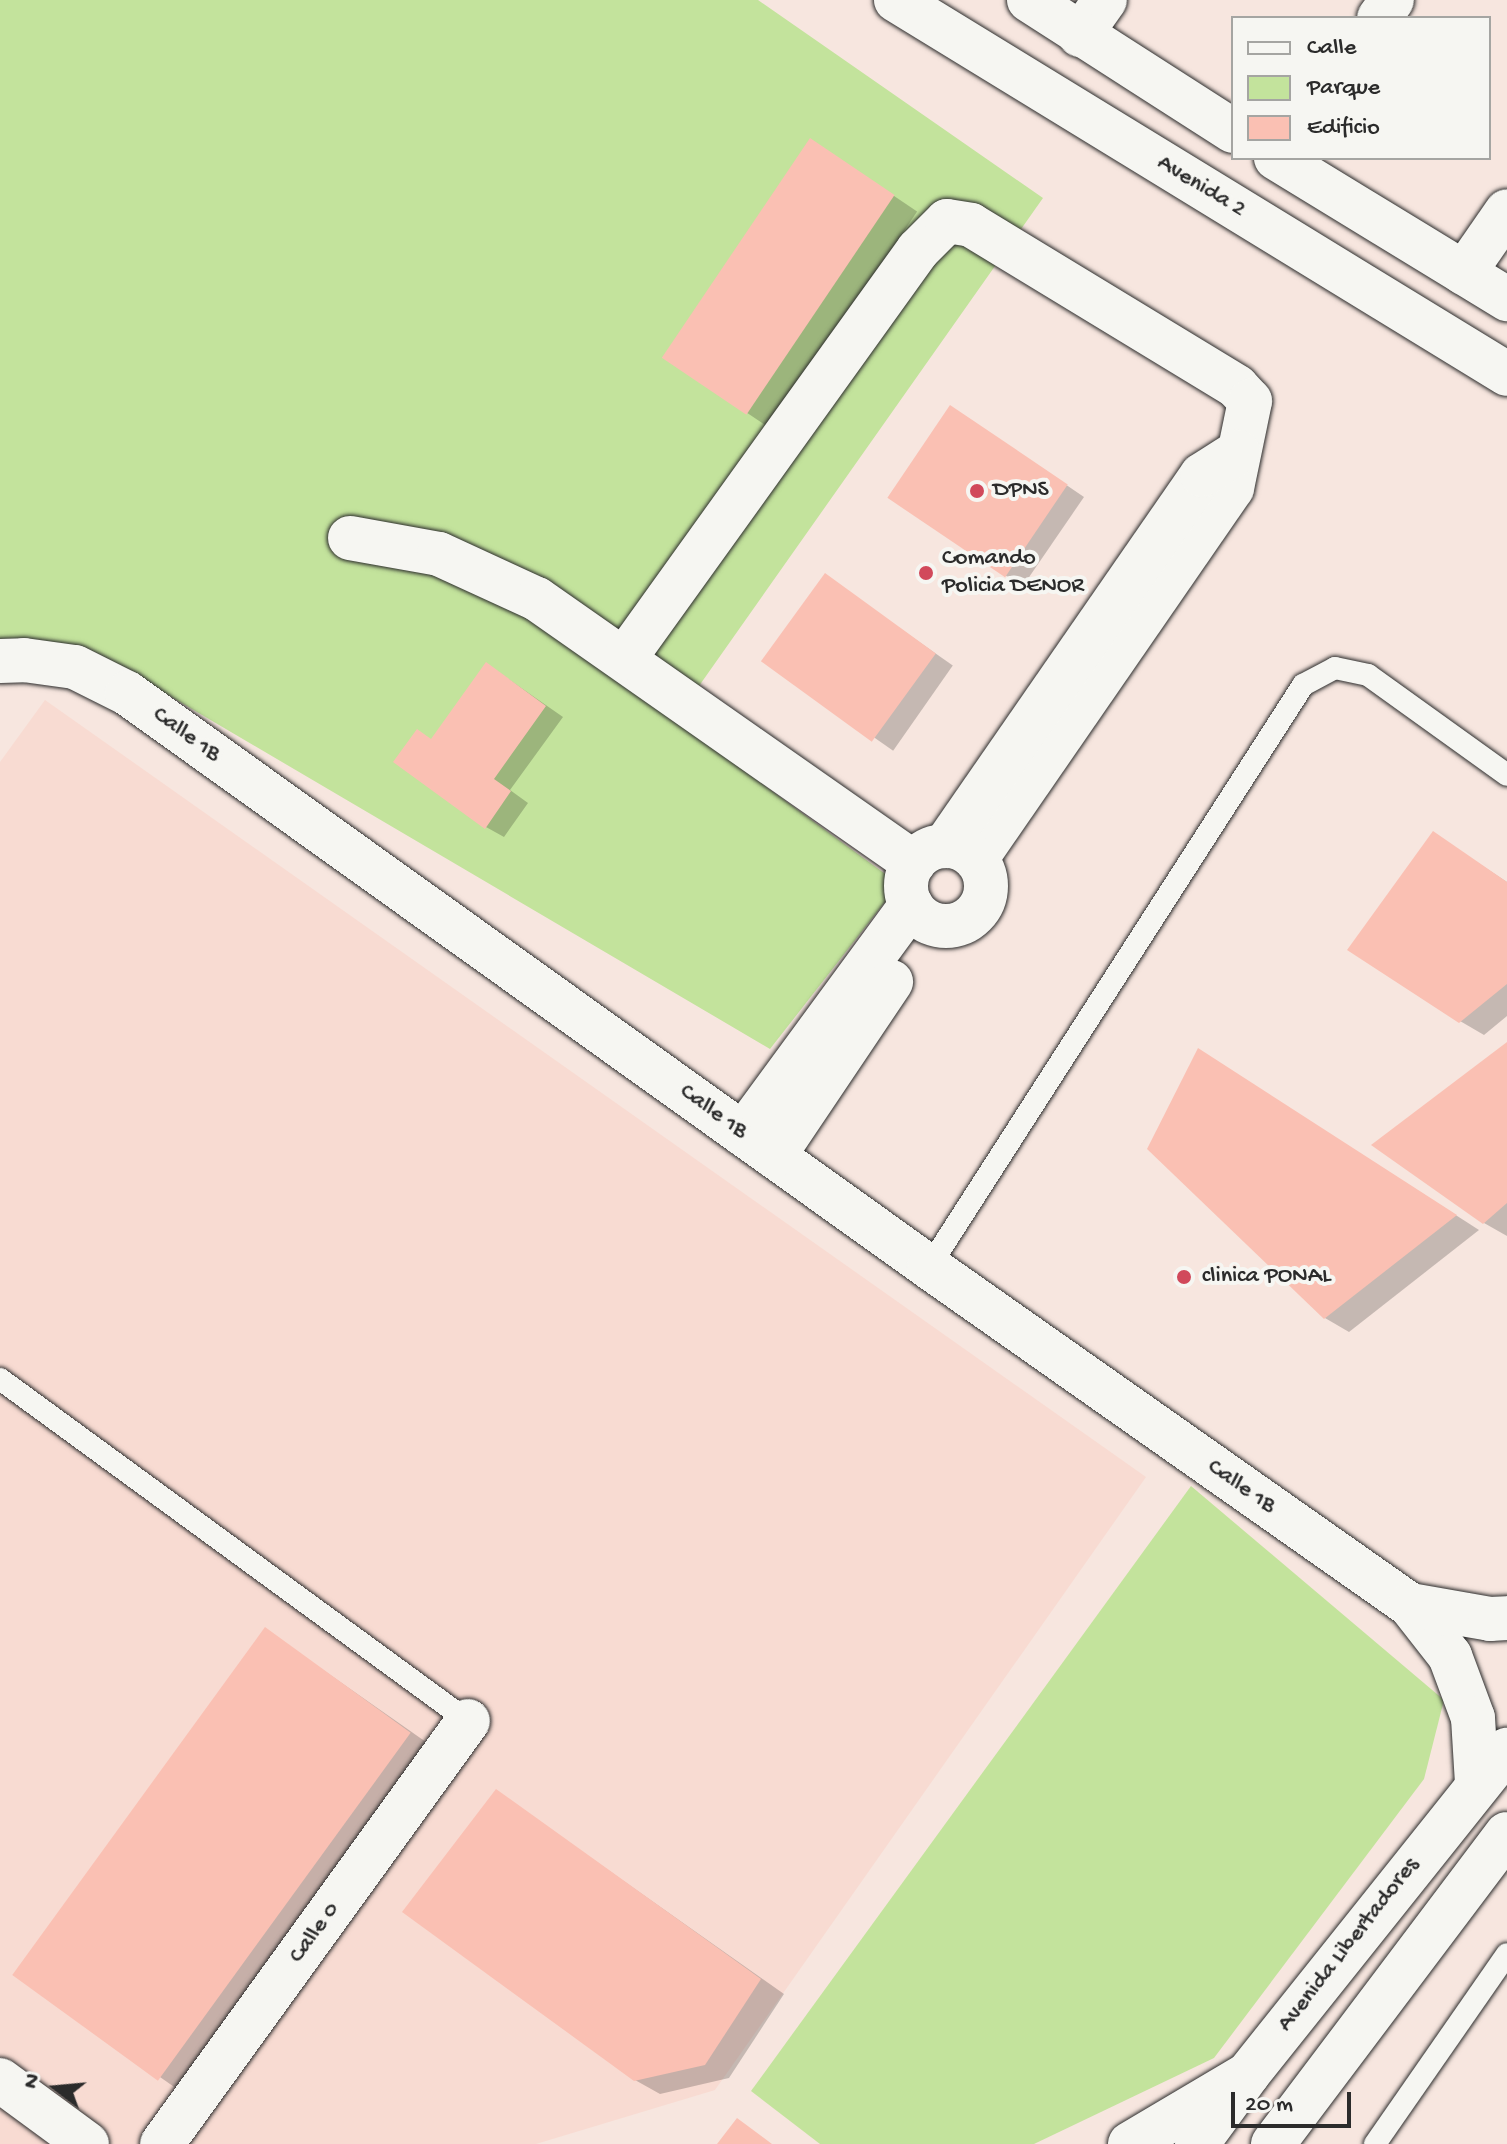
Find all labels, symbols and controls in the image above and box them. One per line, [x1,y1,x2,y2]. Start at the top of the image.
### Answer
legend [1231,16,1491,160]
text: Calle [1307,34,1356,63]
text: Parque [1307,74,1380,103]
text: Edificio [1307,114,1380,143]
street label: Avenida 2 [1151,149,1251,225]
place label: DPNS [993,477,1049,505]
marker: DPNS [968,482,986,500]
place label: Comando Policia DENOR [942,545,1084,601]
marker: Comando Policia DENOR [917,564,935,582]
street label: Calle 1B [146,701,226,769]
street label: Calle 1B [673,1078,753,1146]
place label: clinica PONAL [1202,1263,1331,1291]
marker: clinica PONAL [1173,1266,1195,1288]
street label: Calle 1B [1201,1453,1281,1521]
street label: Avenida Libertadores [1272,1852,1426,2038]
street label: Calle 0 [283,1897,347,1969]
north arrow [16,2048,96,2128]
text: N [18,2071,47,2092]
scale bar [1235,2076,1355,2126]
text: 20 m [1245,2091,1293,2120]

